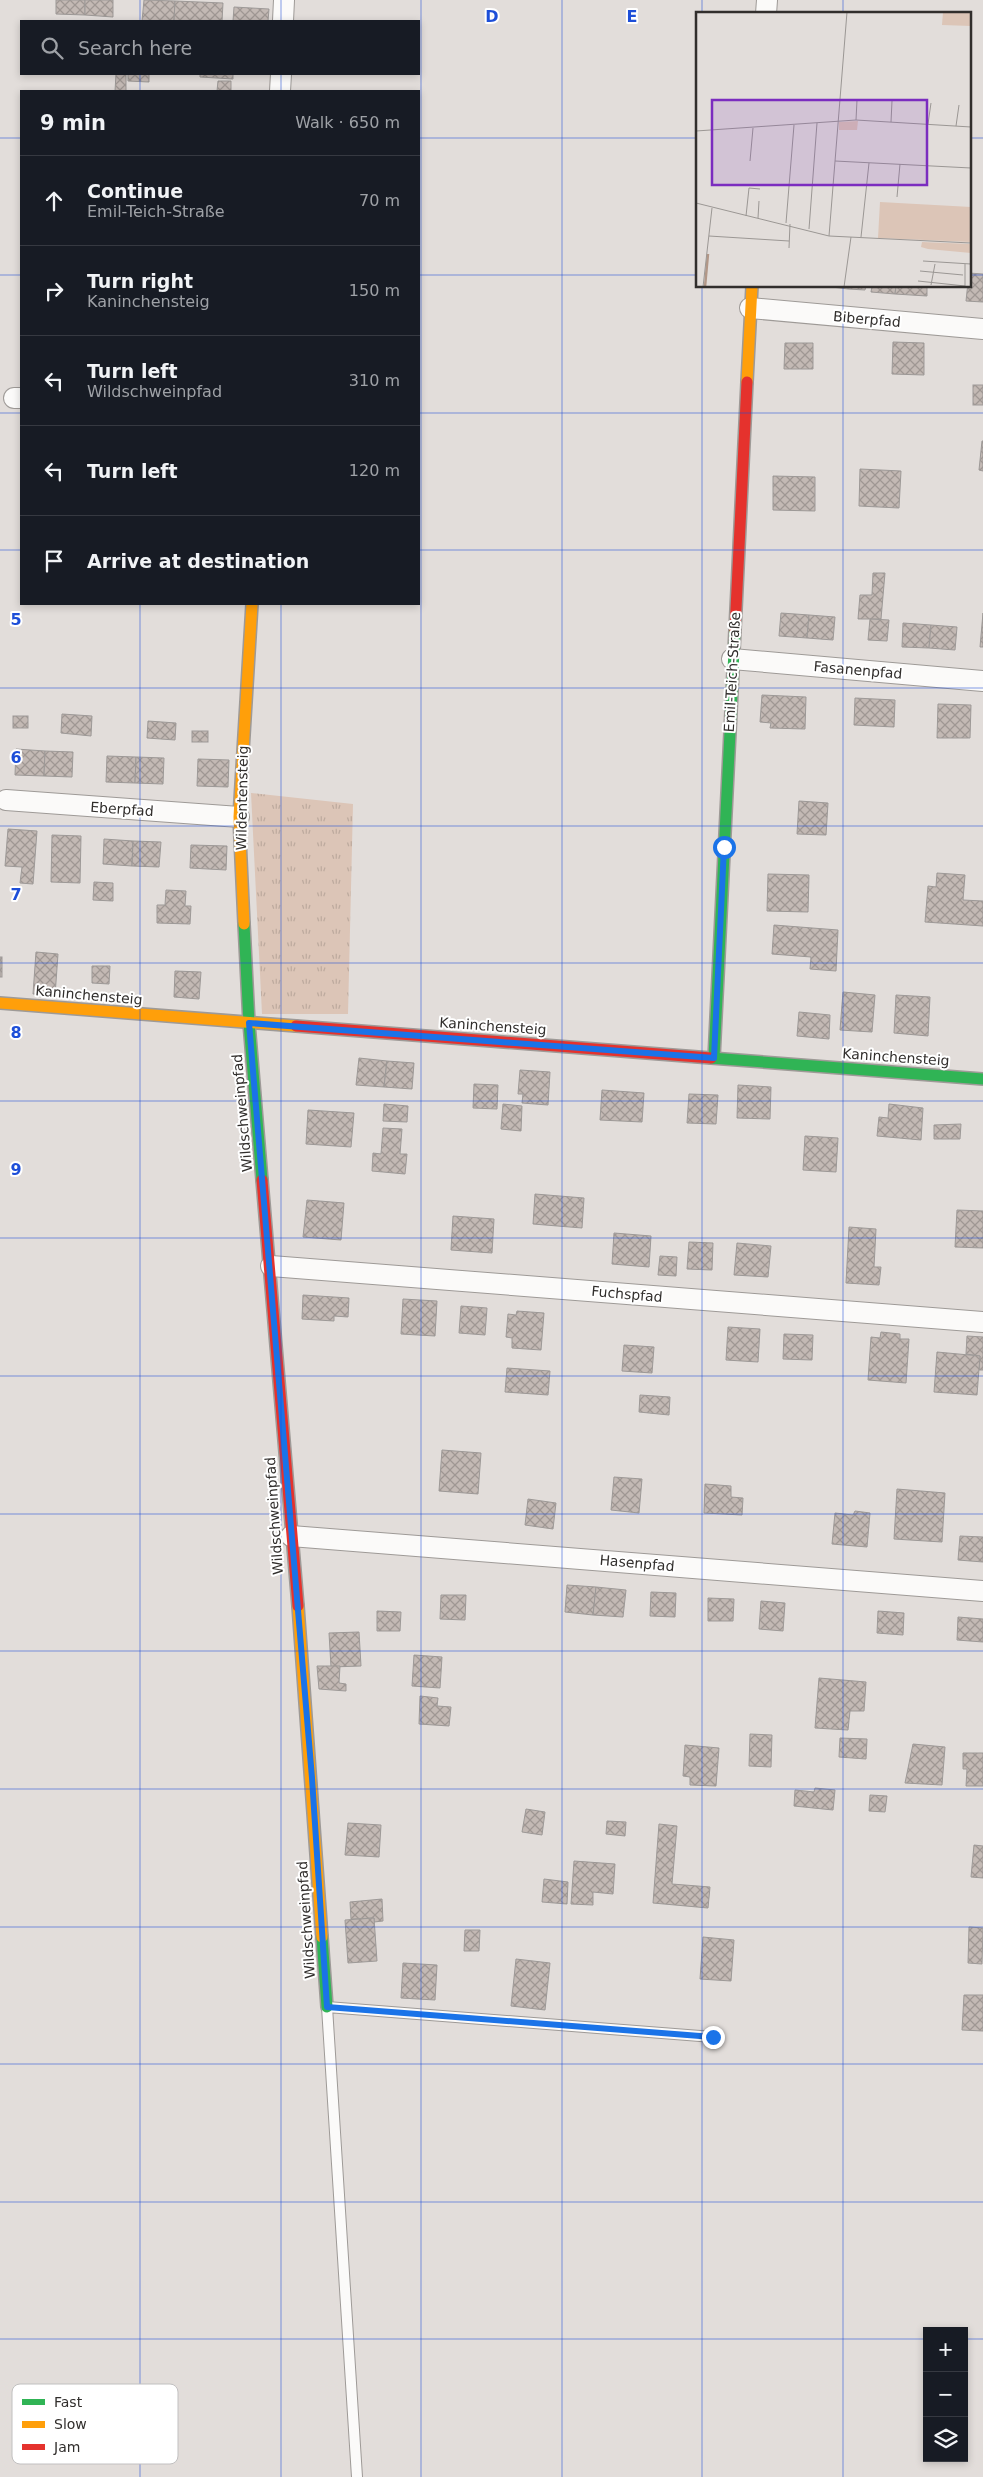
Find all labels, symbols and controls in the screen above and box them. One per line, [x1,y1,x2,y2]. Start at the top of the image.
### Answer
text: D [485,7,499,26]
text: E [627,7,637,26]
inset map [696,12,970,288]
search box [20,20,420,75]
icon: search [38,34,66,62]
text: Search here [78,37,192,59]
text: 9 min [40,111,106,135]
text: Walk · 650 m [295,113,400,132]
text: Continue [87,180,183,202]
icon: ahead [40,187,68,215]
text: 70 m [359,191,400,210]
text: Emil-Teich-Straße [87,202,225,221]
text: Turn right [87,270,193,292]
icon: right [40,277,68,305]
text: 150 m [349,281,400,300]
text: Kaninchensteig [87,292,210,311]
street label: Biberpfad [832,308,902,330]
text: Turn left [87,360,178,382]
icon: left [40,367,68,395]
text: 310 m [349,371,400,390]
text: Wildschweinpfad [87,382,222,401]
icon: left [40,457,68,485]
text: Turn left [87,460,178,482]
text: 120 m [349,461,400,480]
icon: arrive [40,547,68,575]
text: Arrive at destination [87,550,309,572]
text: 5 [10,610,22,629]
street label: Emil-Teich-Straße [721,611,743,733]
street label: Fasanenpfad [813,658,903,682]
street label: Wildentensteig [233,745,251,851]
text: 6 [10,748,22,767]
street label: Eberpfad [90,799,154,819]
route start [713,836,736,859]
text: 7 [10,885,22,904]
street label: Kaninchensteig [35,982,143,1008]
street label: Kaninchensteig [439,1014,547,1038]
text: 8 [10,1023,22,1042]
street label: Kaninchensteig [842,1045,950,1069]
street label: Wildschweinpfad [229,1053,255,1173]
text: 9 [10,1160,22,1179]
street label: Fuchspfad [591,1283,663,1305]
street label: Wildschweinpfad [262,1456,286,1576]
street label: Hasenpfad [599,1552,675,1574]
street label: Wildschweinpfad [294,1860,318,1980]
route end [702,2026,725,2049]
map controls [923,2327,968,2462]
button: + [923,2327,968,2372]
button: − [923,2372,968,2417]
legend [12,2384,178,2464]
text: Fast [54,2394,83,2410]
text: Slow [54,2416,87,2432]
button: layers [923,2417,968,2462]
text: Jam [53,2439,80,2455]

